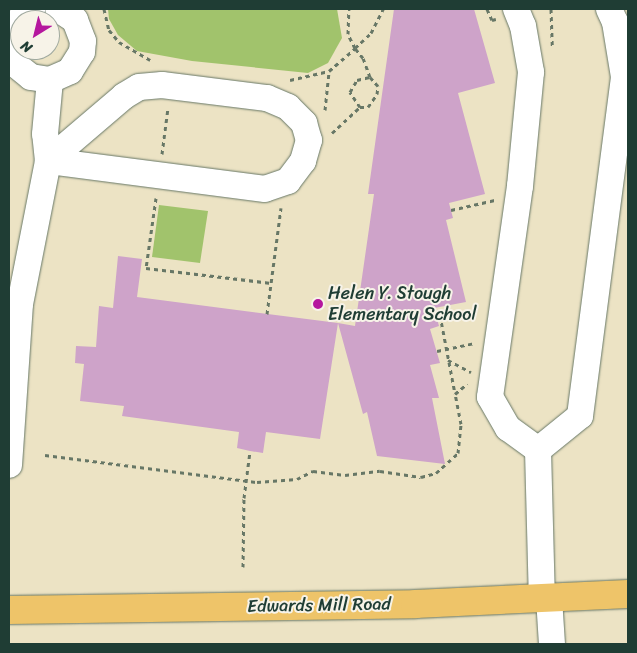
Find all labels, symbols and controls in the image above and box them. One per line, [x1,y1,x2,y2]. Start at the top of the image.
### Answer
north arrow [10,10,60,60]
text: N [15,34,38,60]
place label: Helen Y. Stough Elementary School [328,283,477,326]
marker: Helen Y. Stough Elementary School [312,298,324,310]
street label: Edwards Mill Road [247,593,391,617]

